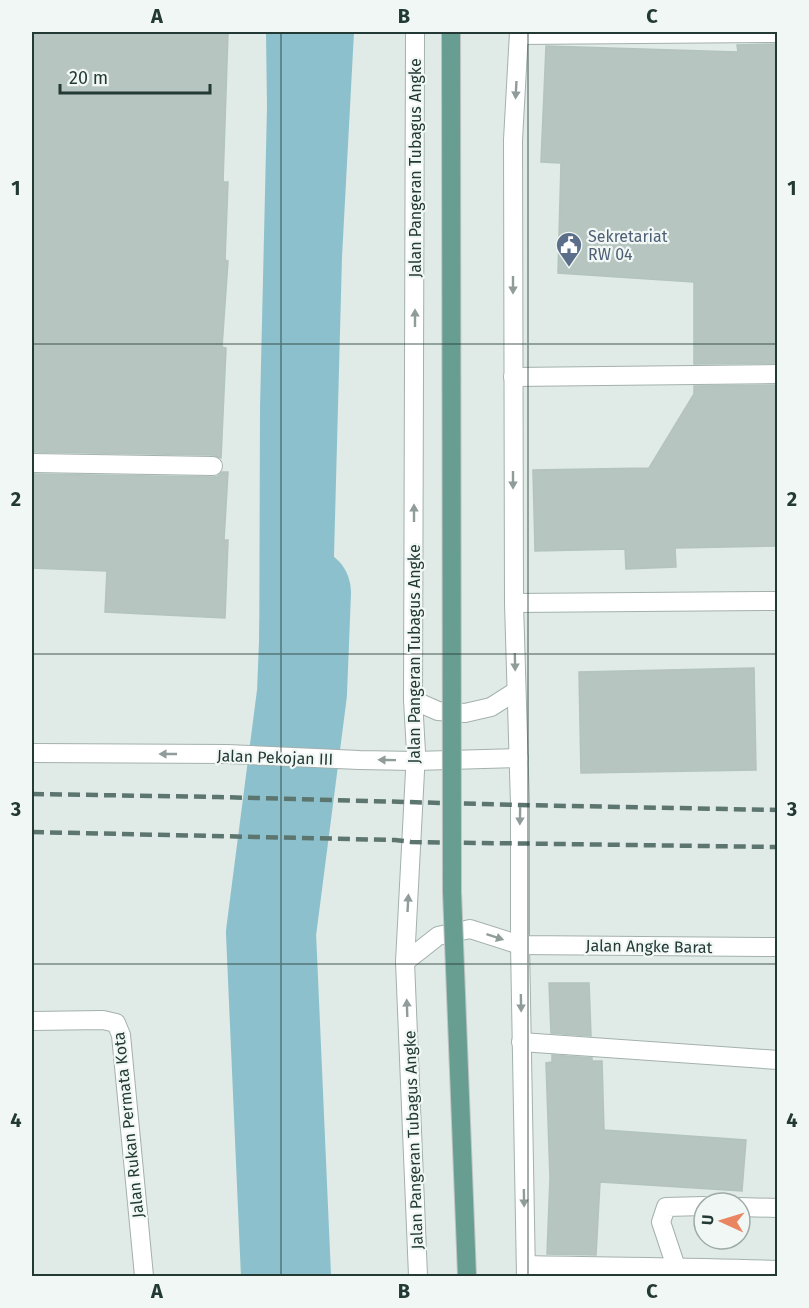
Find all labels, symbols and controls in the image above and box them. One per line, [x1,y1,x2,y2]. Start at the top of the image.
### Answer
text: A [150,4,164,28]
text: B [398,4,410,28]
text: C [646,4,658,28]
scale bar [60,57,210,95]
street label: Jalan Pangeran Tubagus Angke [406,58,425,278]
text: 20 m [69,67,108,89]
one-way arrow [511,80,520,99]
text: 1 [11,176,21,200]
text: 1 [787,176,797,200]
place label: Sekretariat RW 04 [588,227,668,264]
public building icon: Sekretariat RW 04 [554,230,584,268]
one-way arrow [508,275,518,294]
one-way arrow [410,309,420,328]
one-way arrow [509,470,518,489]
text: 2 [11,487,21,511]
text: 2 [787,487,797,511]
one-way arrow [409,504,419,523]
street label: Jalan Pangeran Tubagus Angke [405,544,424,764]
one-way arrow [511,652,520,671]
street label: Jalan Pekojan III [217,746,333,769]
one-way arrow [159,749,178,759]
one-way arrow [377,755,396,765]
text: 3 [10,797,21,821]
text: 3 [786,797,797,821]
one-way arrow [515,807,525,826]
one-way arrow [404,894,413,913]
one-way arrow [486,932,504,942]
street label: Jalan Angke Barat [585,936,713,957]
one-way arrow [516,994,526,1013]
one-way arrow [402,999,412,1018]
street label: Jalan Pangeran Tubagus Angke [400,1030,427,1250]
street label: Jalan Rukan Permata Kota [109,1031,148,1219]
text: 4 [10,1108,22,1132]
text: 4 [786,1108,798,1132]
one-way arrow [520,1189,529,1208]
north arrow [692,1191,752,1251]
text: U [698,1214,717,1226]
text: A [150,1279,164,1303]
text: B [398,1279,410,1303]
text: C [646,1279,658,1303]

